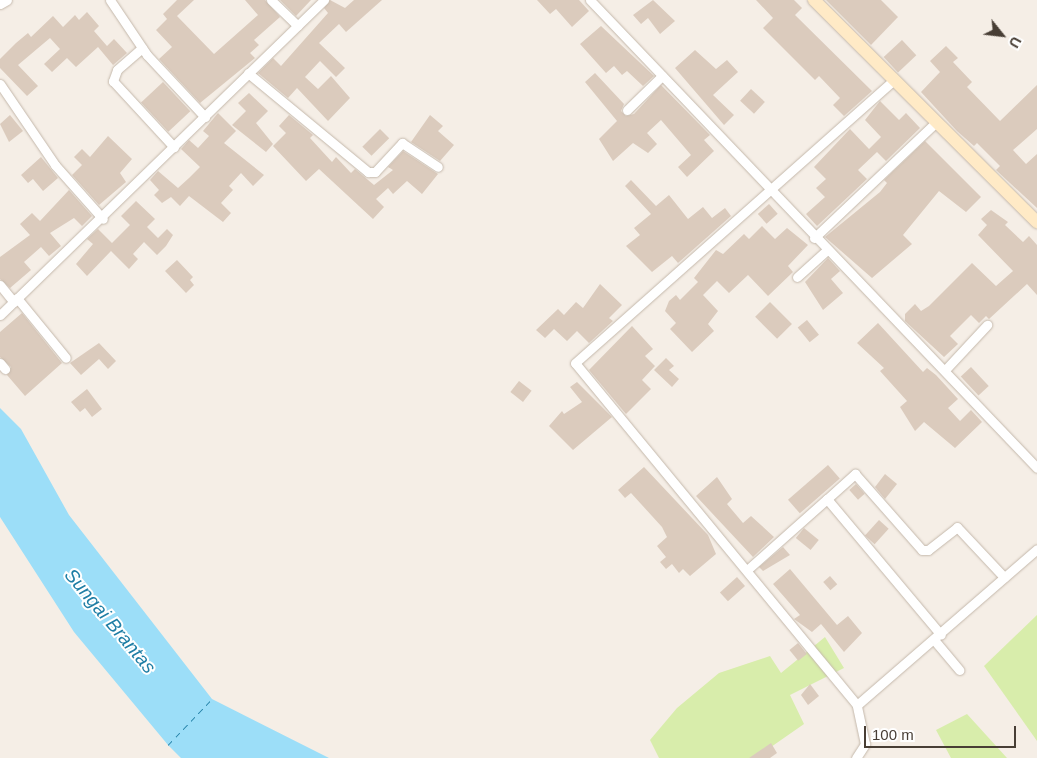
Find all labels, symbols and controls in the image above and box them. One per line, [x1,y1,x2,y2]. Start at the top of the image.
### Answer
north arrow [977,10,1027,60]
text: U [1006,34,1025,51]
water label: Sungai Brantas [60,564,160,678]
scale bar [867,716,1020,748]
text: 100 m [872,726,914,743]

